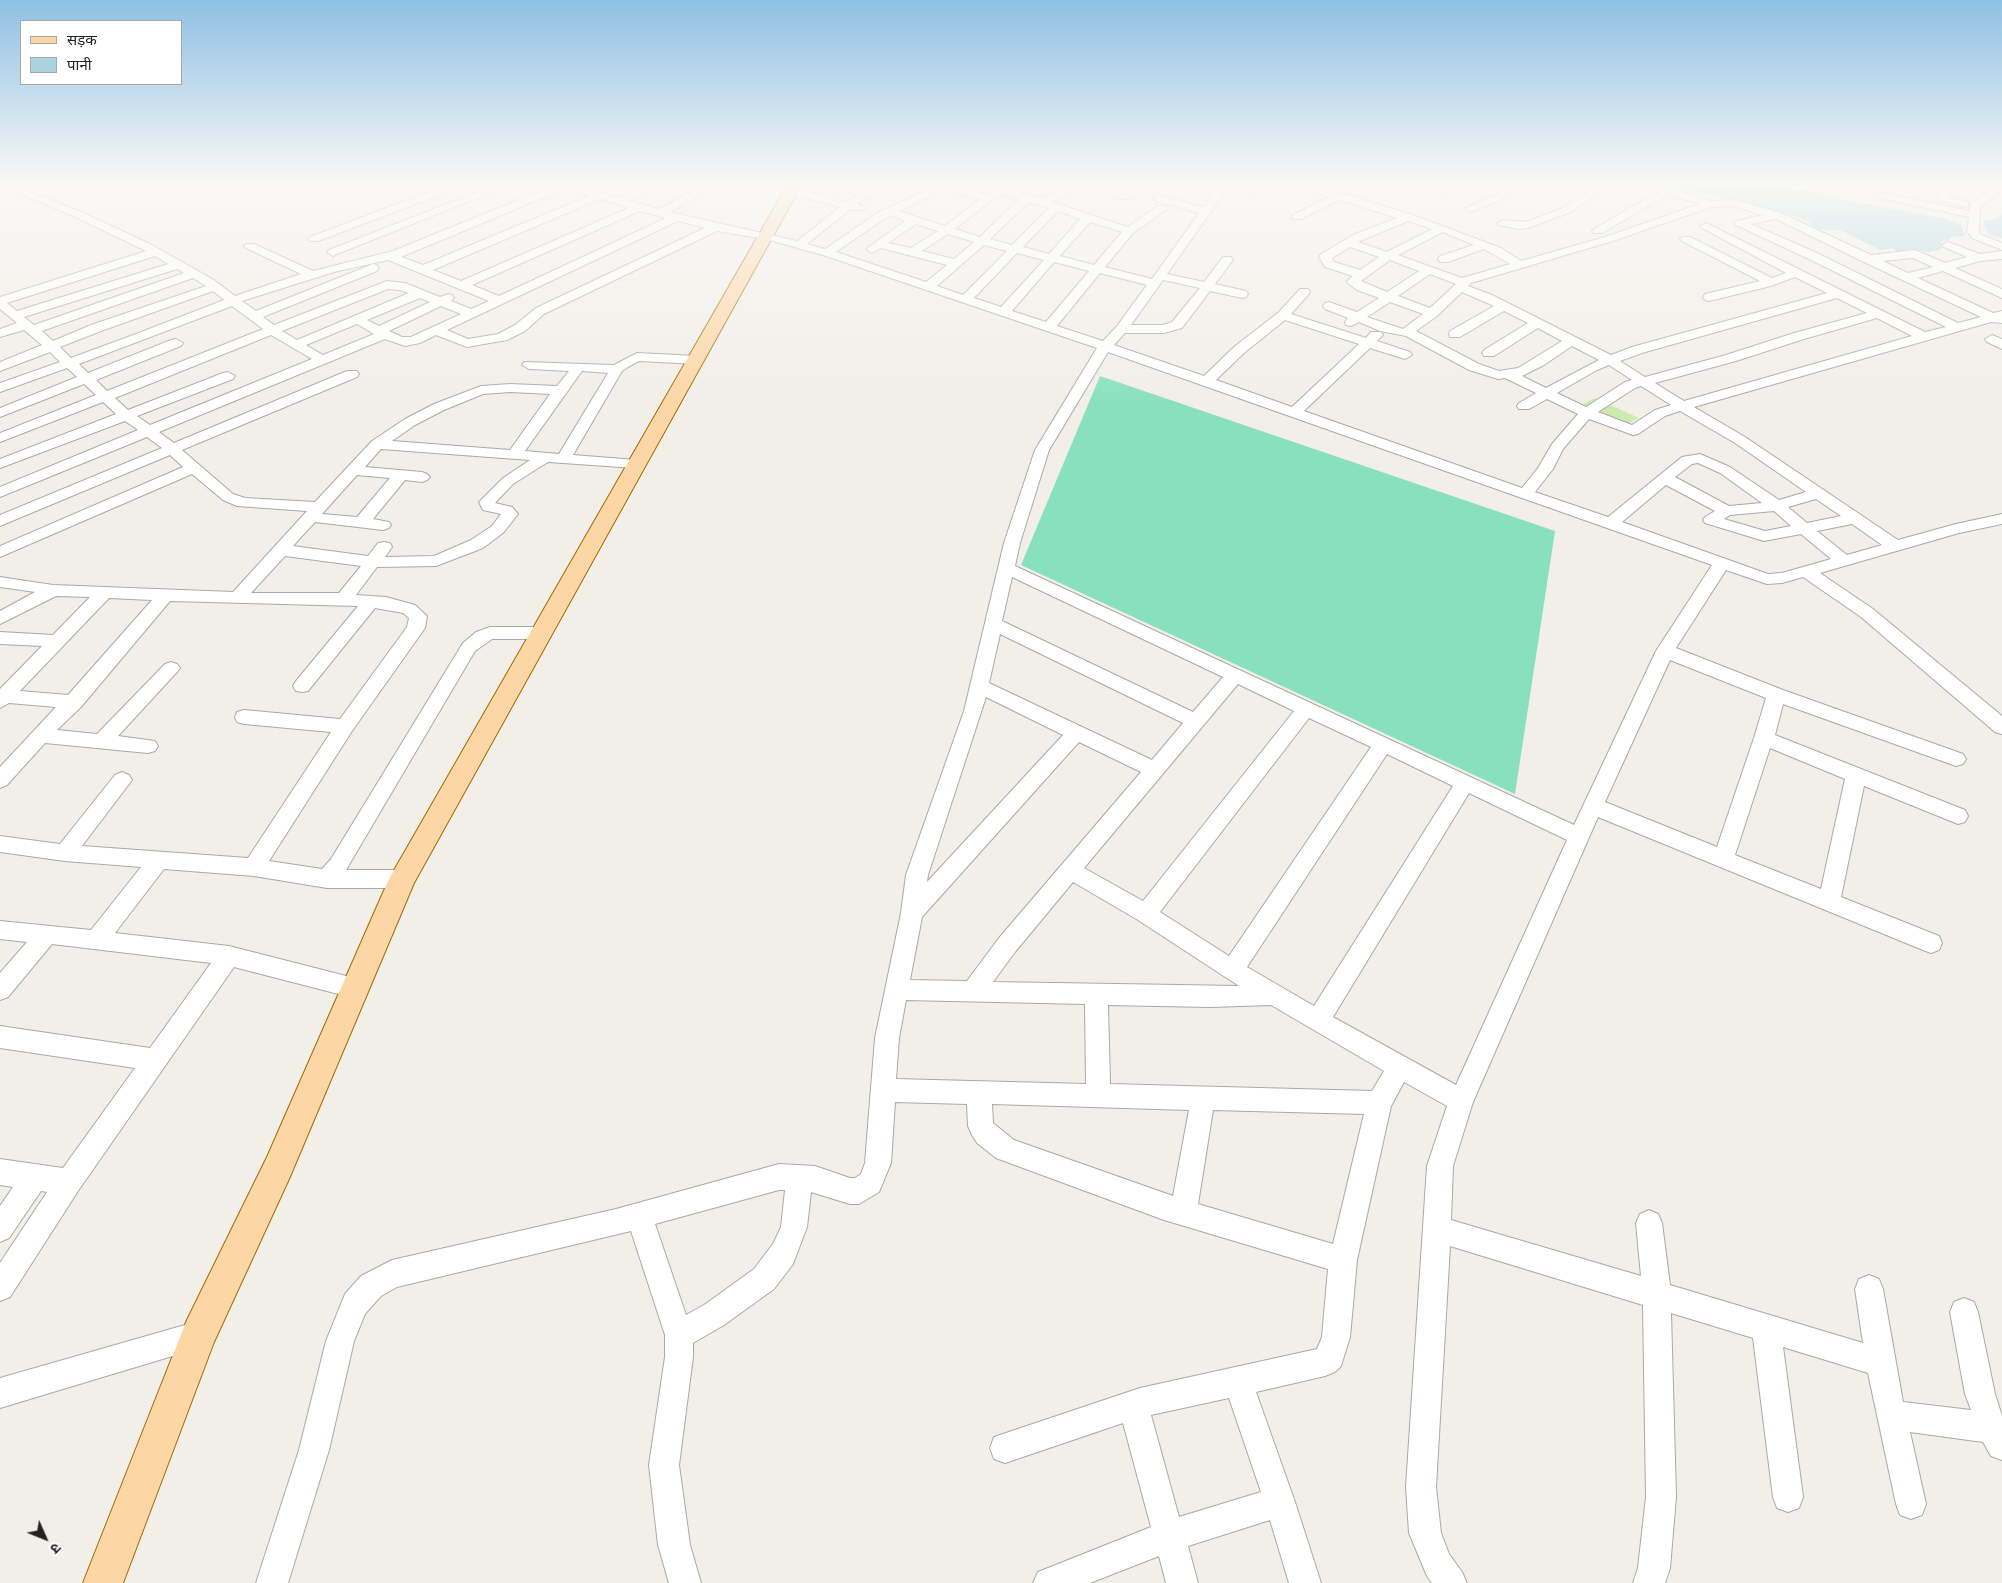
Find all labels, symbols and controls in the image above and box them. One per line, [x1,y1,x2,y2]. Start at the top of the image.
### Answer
legend [20,20,182,85]
text: सड़क [67,29,97,50]
text: पानी [67,54,92,75]
north arrow [20,1513,70,1563]
text: उ [46,1539,66,1558]

